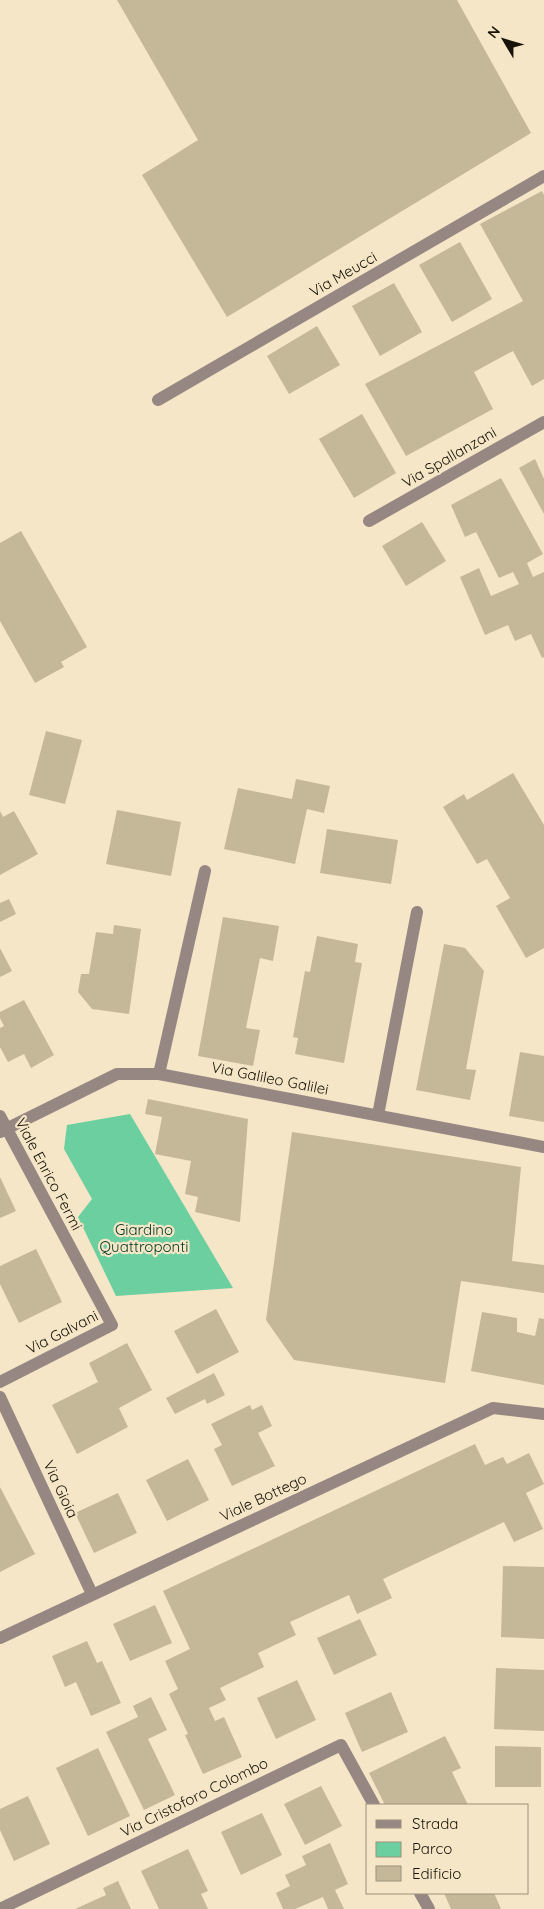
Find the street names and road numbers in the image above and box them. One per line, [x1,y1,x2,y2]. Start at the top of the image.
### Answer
street label: Via Meucci [306,247,380,301]
street label: Via Spallanzani [398,422,500,492]
street label: Via Galileo Galilei [210,1057,330,1099]
street label: Viale Enrico Fermi [11,1115,87,1233]
street label: Via Galvani [23,1306,101,1358]
street label: Via Gioia [39,1457,83,1521]
street label: Viale Bottego [217,1469,309,1525]
street label: Via Cristoforo Colombo [117,1753,271,1841]

